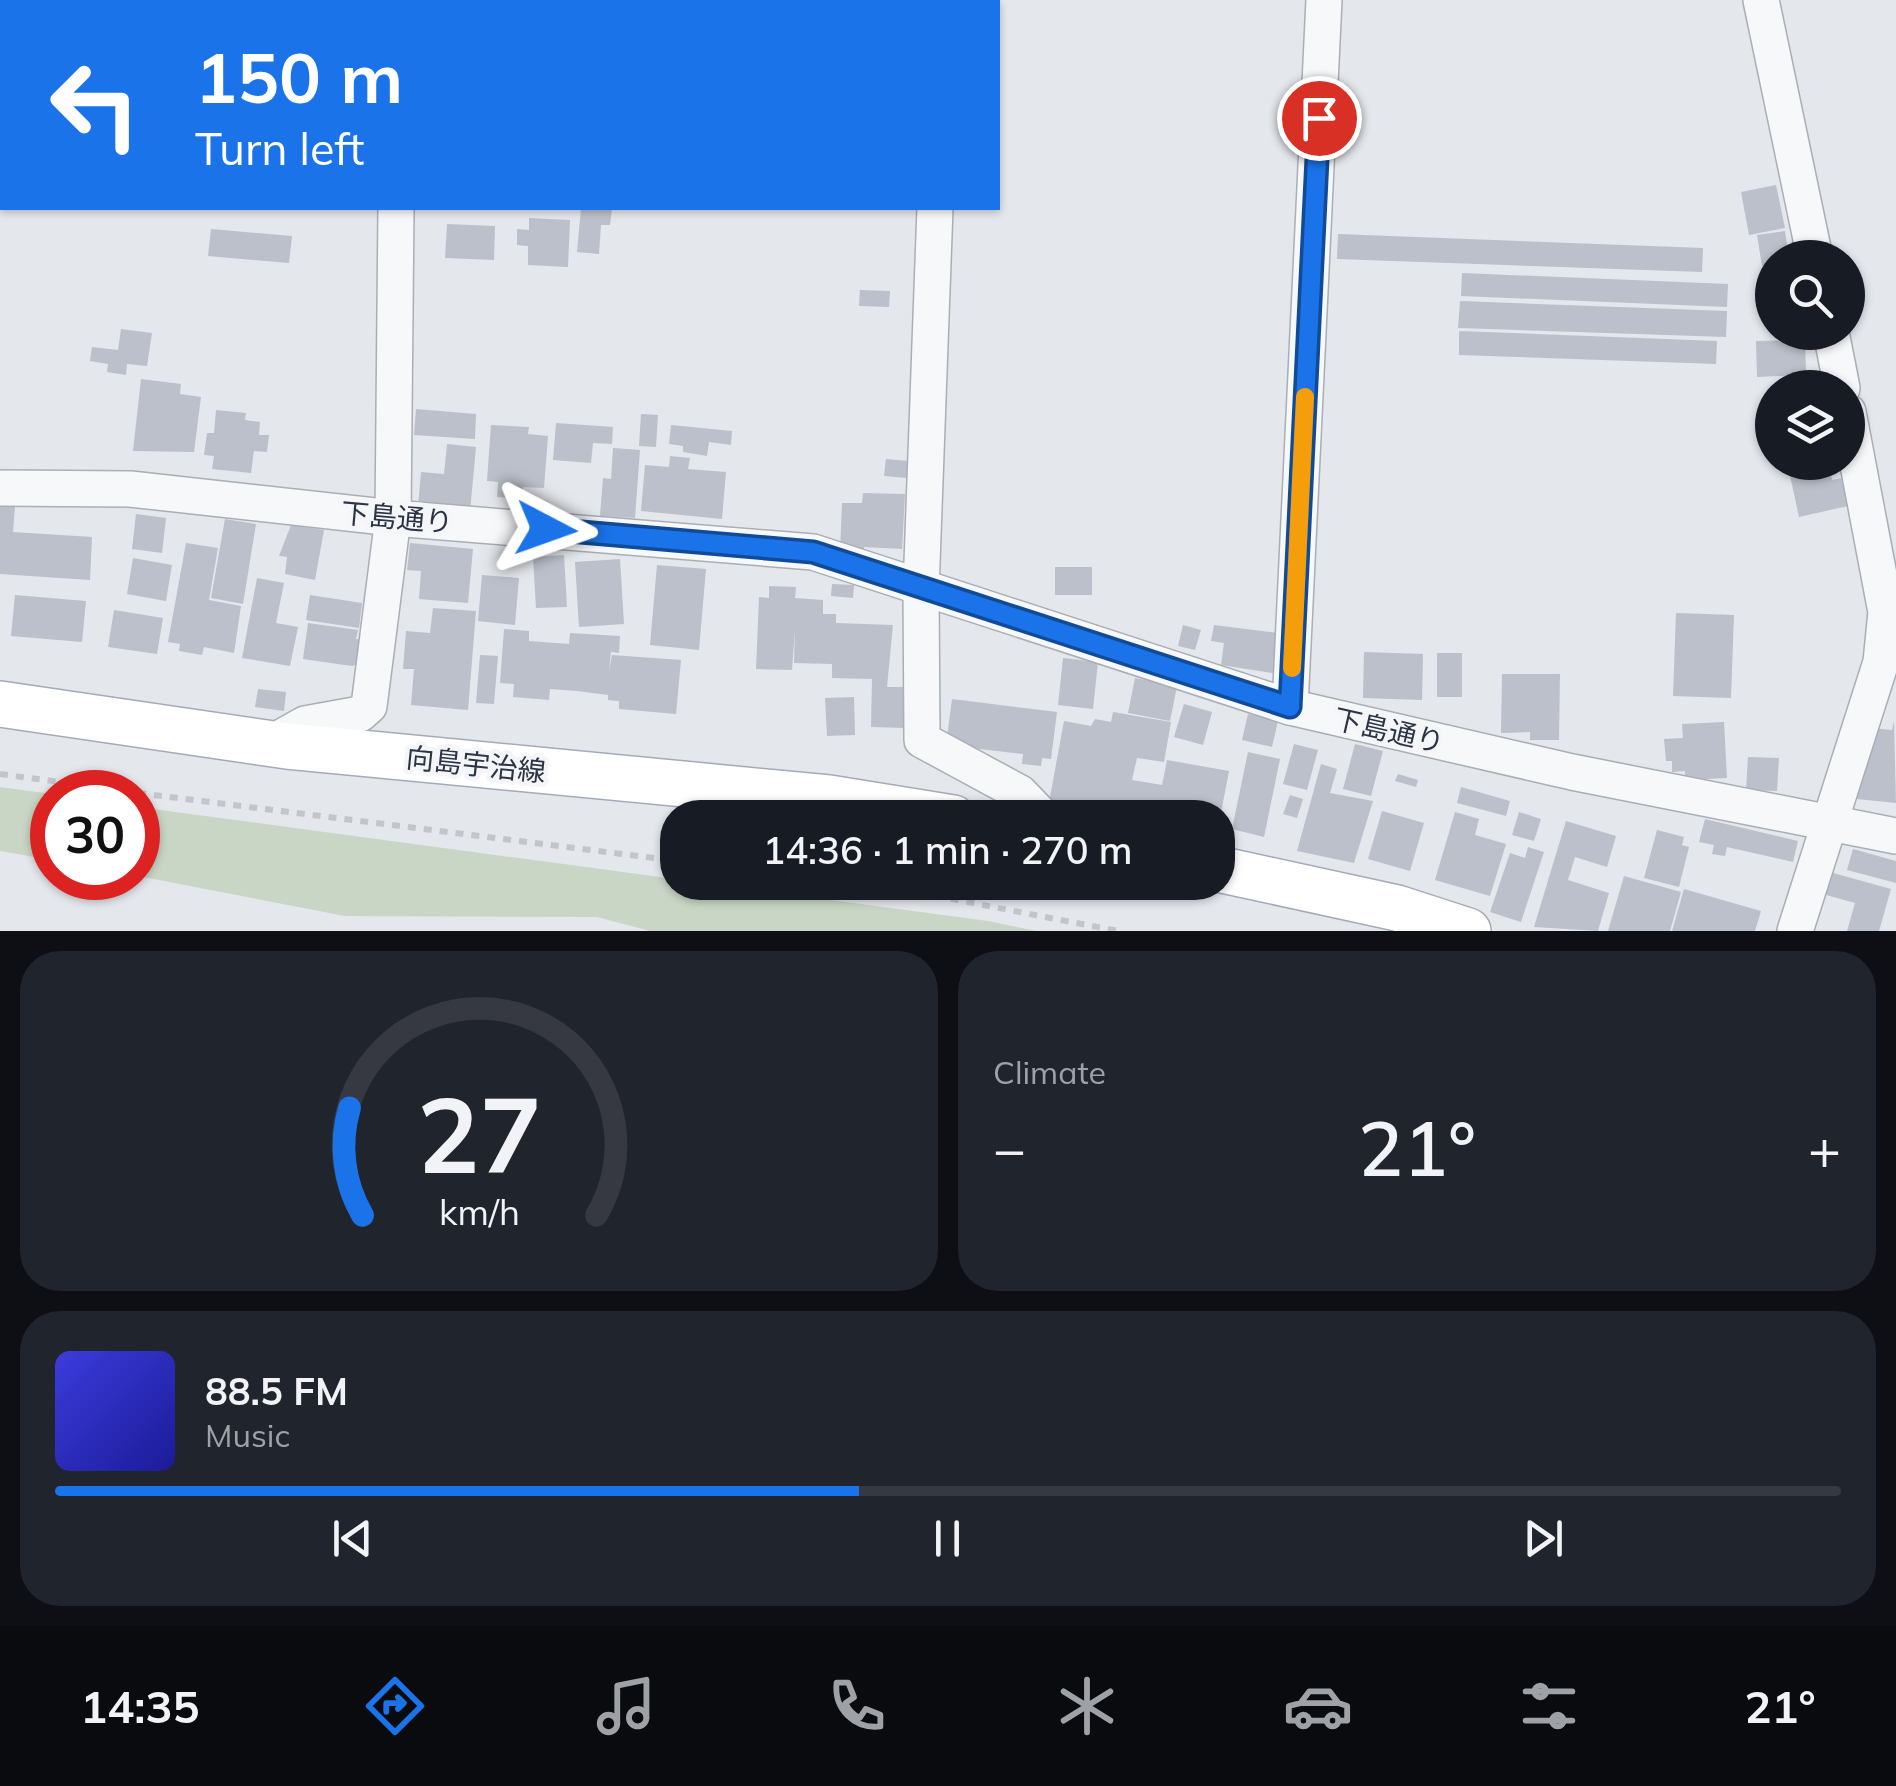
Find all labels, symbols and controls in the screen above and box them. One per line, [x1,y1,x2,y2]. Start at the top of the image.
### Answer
text: 150 m [195,33,403,121]
icon: left [30,40,160,170]
pin [1277,76,1362,161]
icon: arrive [1292,91,1347,146]
text: Turn left [195,120,364,176]
map controls [1755,240,1865,480]
button: search [1755,240,1865,350]
button: layers [1755,370,1865,480]
position arrow [494,477,598,581]
street label: 下島通り [340,495,454,539]
street label: 下島通り [1330,700,1448,760]
street label: 向島宇治線 [405,739,547,789]
speed limit sign: 30 [30,770,160,900]
text: 14:36 · 1 min · 270 m [762,826,1133,874]
text: Climate [993,1052,1106,1092]
text: 27 [417,1068,541,1199]
text: 21° [1358,1101,1476,1195]
text: − [993,1114,1026,1183]
text: + [1808,1114,1841,1183]
text: km/h [439,1189,519,1234]
text: 88.5 FM [205,1367,348,1415]
text: Music [205,1415,290,1455]
icon: previous [325,1511,380,1566]
icon: pause [920,1511,975,1566]
icon: next [1516,1511,1571,1566]
icon: directions [360,1671,430,1741]
icon: music [591,1671,661,1741]
icon: phone [822,1671,892,1741]
icon: climate [1052,1671,1122,1741]
icon: car [1283,1671,1353,1741]
icon: filters [1514,1671,1584,1741]
text: 14:35 [80,1678,200,1734]
text: 21° [1745,1678,1816,1734]

